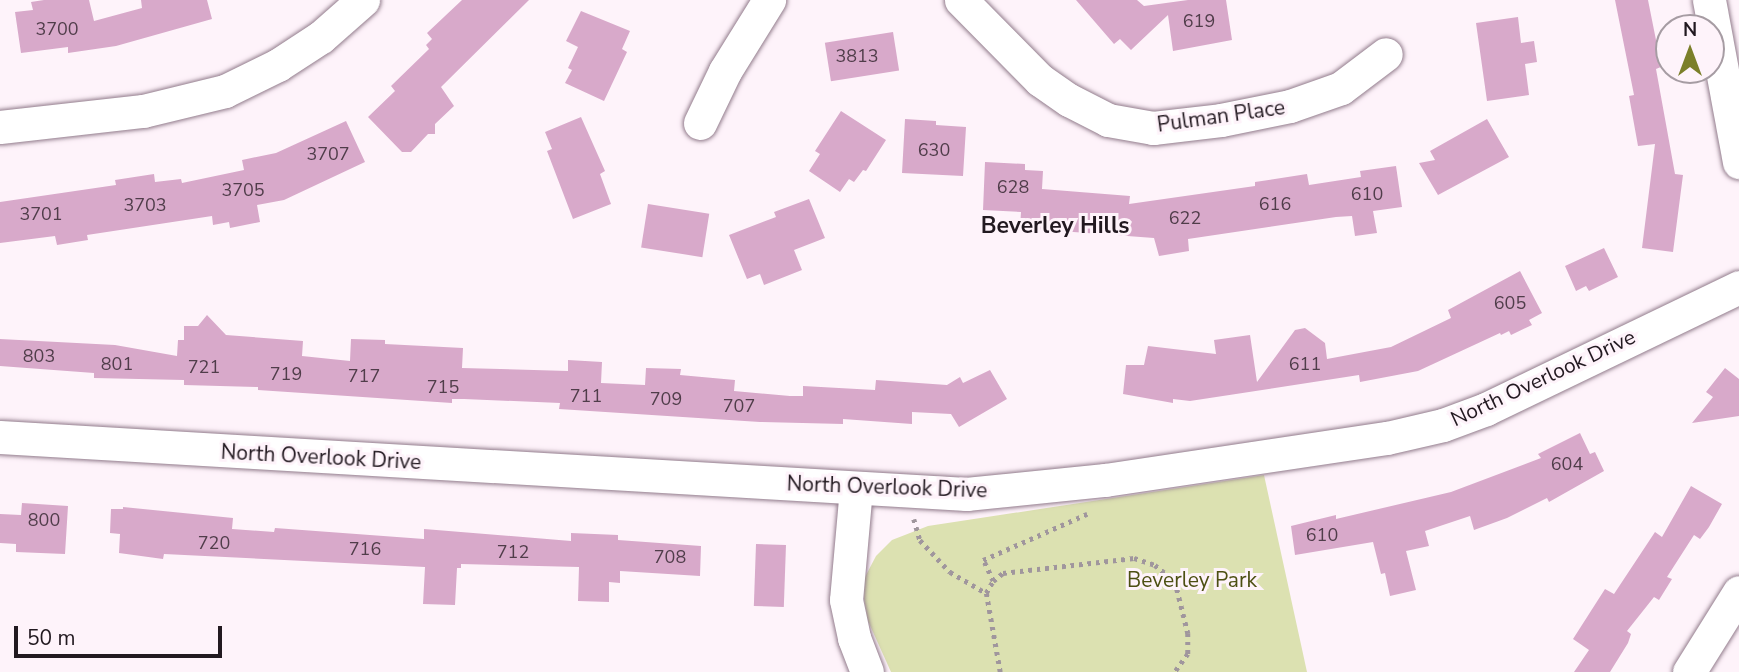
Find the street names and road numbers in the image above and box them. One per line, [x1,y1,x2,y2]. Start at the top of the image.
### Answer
street label: Pulman Place [1155,95,1287,137]
street label: North Overlook Drive [1447,324,1639,432]
street label: North Overlook Drive [220,439,422,475]
street label: North Overlook Drive [786,471,988,503]

